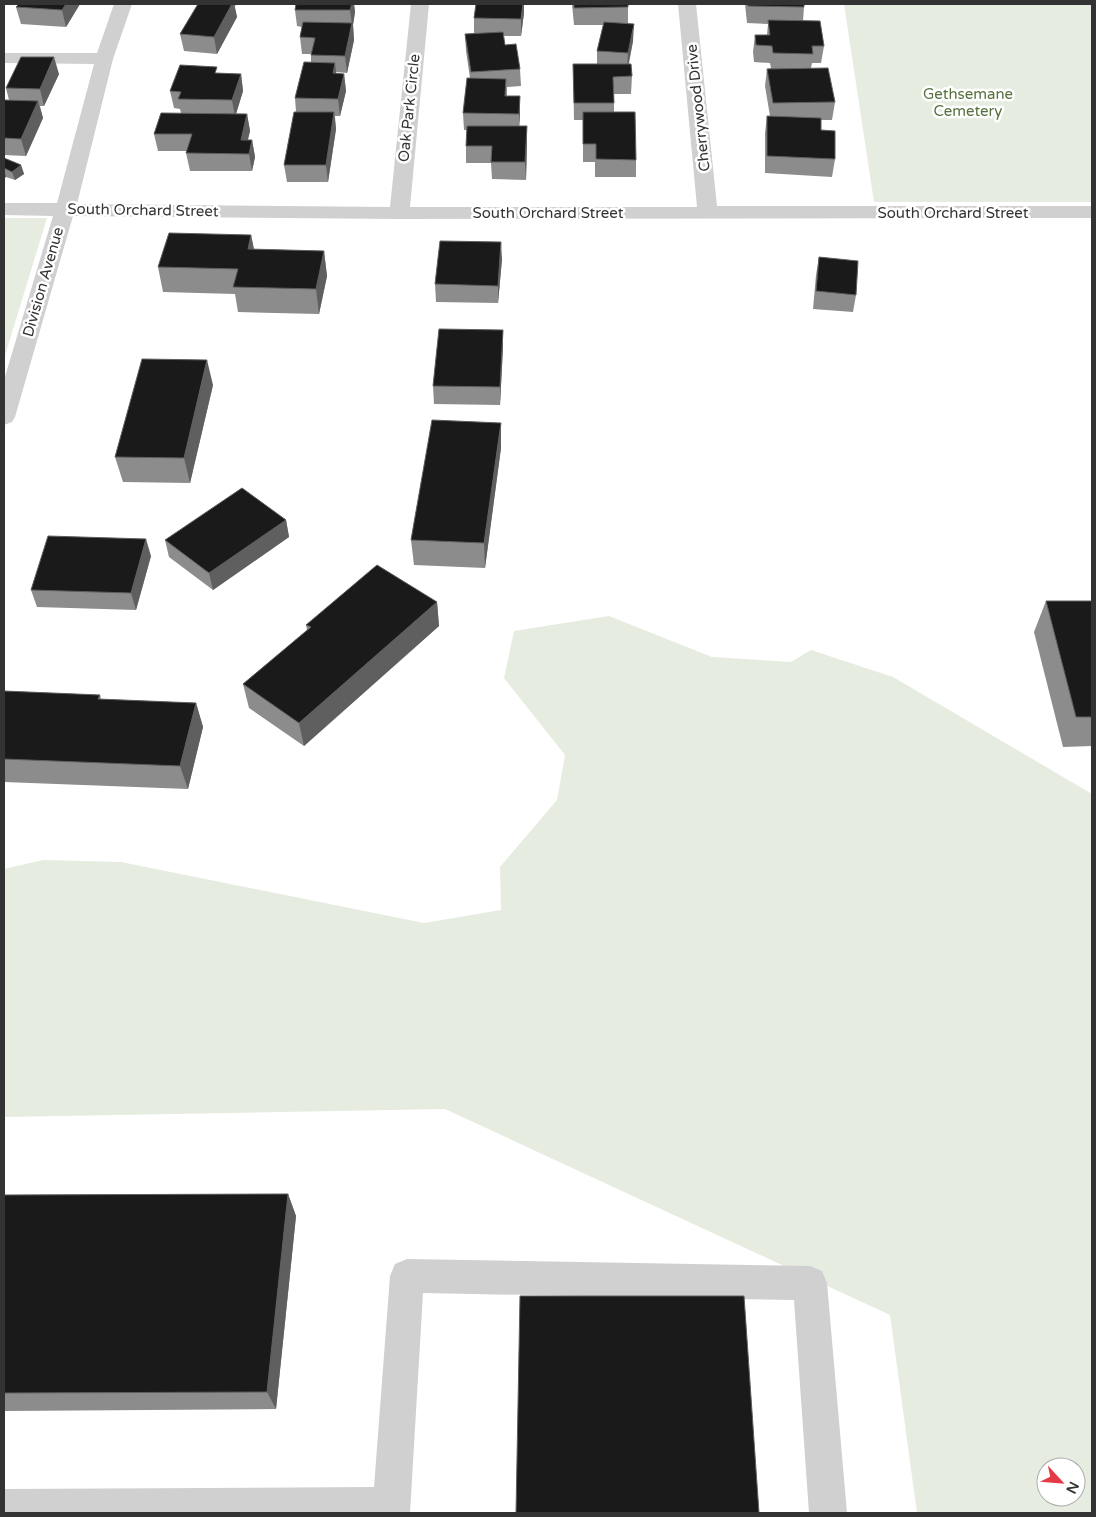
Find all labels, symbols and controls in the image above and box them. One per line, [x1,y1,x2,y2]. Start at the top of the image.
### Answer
street label: Cherrywood Drive [682,43,714,173]
street label: Oak Park Circle [394,53,424,163]
park label: Gethsemane Cemetery [923,85,1013,120]
street label: South Orchard Street [67,200,219,220]
street label: South Orchard Street [472,204,624,222]
street label: South Orchard Street [877,204,1029,222]
street label: Division Avenue [19,225,67,339]
north arrow [1036,1457,1086,1507]
text: N [1062,1479,1082,1496]

